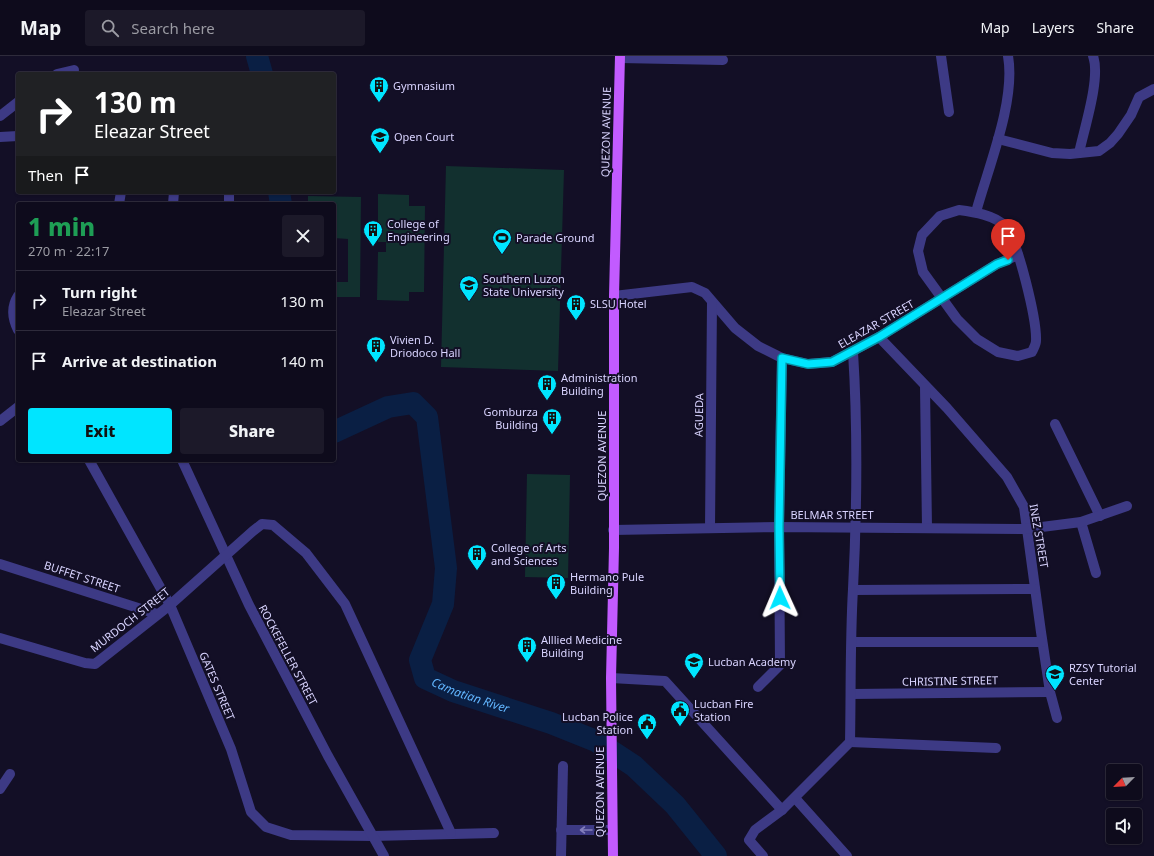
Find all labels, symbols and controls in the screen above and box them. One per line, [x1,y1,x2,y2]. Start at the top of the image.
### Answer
search box [85,10,365,46]
text: Map [20,15,61,41]
icon: search [99,17,121,39]
text: Search here [131,18,215,38]
text: Map [981,18,1010,37]
text: Layers [1032,18,1074,37]
text: Share [1096,18,1134,37]
building icon: Gymnasium [368,75,390,103]
place label: Gymnasium [393,78,455,93]
text: 130 m [94,83,177,121]
street label: QUEZON AVENUE [597,87,614,177]
icon: right [28,88,80,140]
text: Eleazar Street [94,119,210,143]
school or university icon: Open Court [369,126,391,154]
place label: Open Court [394,129,454,144]
icon: arrive [71,164,93,186]
text: Then [28,165,63,185]
text: 1 min [28,210,95,243]
button: close [282,215,324,257]
place label: College of Engineering [387,216,450,244]
building icon: College of Engineering [362,219,384,247]
pin [991,219,1025,260]
icon: arrive [997,225,1019,247]
sports icon: Parade Ground [491,227,513,255]
place label: Parade Ground [516,230,595,245]
text: 270 m · 22:17 [28,242,109,260]
place label: Southern Luzon State University [483,271,565,299]
school or university icon: Southern Luzon State University [458,274,480,302]
text: Turn right [62,282,137,302]
icon: right [28,290,50,312]
text: 130 m [280,291,324,311]
building icon: SLSU Hotel [565,293,587,321]
place label: SLSU Hotel [590,296,647,311]
street label: ELEAZAR STREET [835,296,916,351]
text: Eleazar Street [62,302,146,320]
place label: Vivien D. Driodoco Hall [390,332,460,360]
building icon: Vivien D. Driodoco Hall [365,335,387,363]
icon: arrive [28,350,50,372]
text: Arrive at destination [62,351,217,371]
text: 140 m [280,351,324,371]
place label: Administration Building [561,370,638,398]
building icon: Administration Building [536,373,558,401]
street label: AGUEDA [691,392,706,437]
place label: Gomburza Building [484,404,538,432]
building icon: Gomburza Building [541,407,563,435]
button: Exit [28,408,172,454]
button: Share [180,408,324,454]
street label: QUEZON AVENUE [594,411,609,501]
street label: INEZ STREET [1026,503,1052,569]
street label: BELMAR STREET [790,507,874,522]
place label: College of Arts and Sciences [491,540,566,568]
building icon: College of Arts and Sciences [466,543,488,571]
street label: BUFFET STREET [42,557,122,596]
place label: Hermano Pule Building [570,569,644,597]
building icon: Hermano Pule Building [545,572,567,600]
position arrow [759,577,801,619]
street label: MURDOCH STREET [87,584,172,655]
street label: ROCKEFELLER STREET [256,602,321,708]
place label: Alllied Medicine Building [541,632,622,660]
building icon: Alllied Medicine Building [516,635,538,663]
street label: GATES STREET [196,649,239,722]
school or university icon: Lucban Academy [683,651,705,679]
place label: Lucban Academy [708,654,796,669]
place label: RZSY Tutorial Center [1069,660,1137,688]
school or university icon: RZSY Tutorial Center [1044,663,1066,691]
street label: CHRISTINE STREET [902,672,998,689]
water label: Camatian River [429,673,513,717]
place label: Lucban Fire Station [694,696,754,724]
public building icon: Lucban Fire Station [669,699,691,727]
place label: Lucban Police Station [562,709,633,737]
public building icon: Lucban Police Station [636,712,658,740]
street label: QUEZON AVENUE [592,747,607,837]
north arrow [1106,764,1142,800]
map controls [1106,764,1142,844]
button: sound [1106,808,1142,844]
one-way arrow [580,826,593,834]

